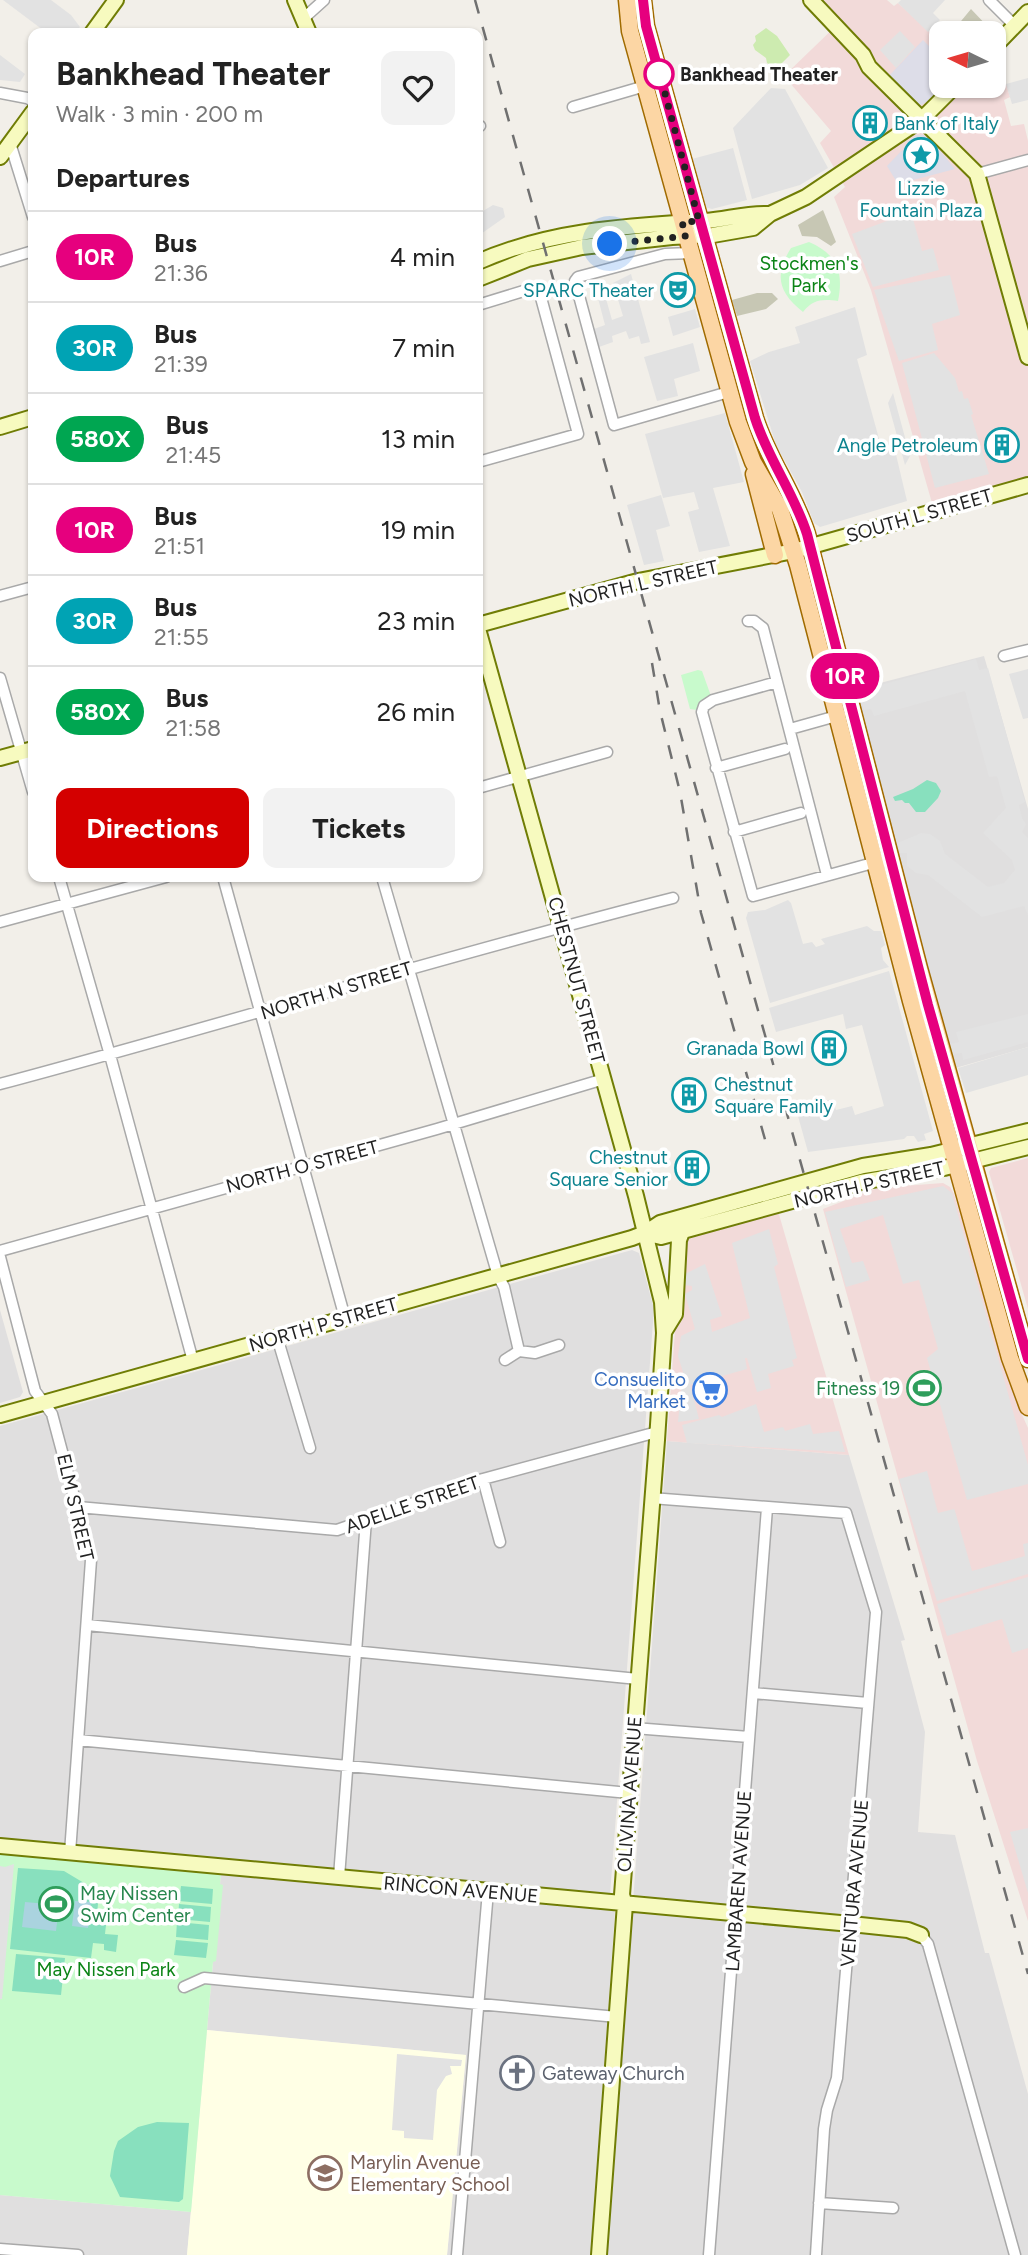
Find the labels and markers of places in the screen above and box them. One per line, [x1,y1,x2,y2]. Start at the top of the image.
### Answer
marker: Bankhead Theater [644,59,674,89]
place label: Bankhead Theater [680,63,838,86]
building icon: Bank of Italy [851,104,889,142]
place label: Bank of Italy [894,112,999,135]
place icon: Lizzie Fountain Plaza [902,136,940,174]
place label: Lizzie Fountain Plaza [860,177,982,222]
theatre icon: SPARC Theater [659,271,697,309]
place label: SPARC Theater [523,279,655,302]
building icon: Angle Petroleum [983,426,1021,464]
place label: Angle Petroleum [837,434,978,457]
building icon: Granada Bowl [810,1029,848,1067]
place label: Granada Bowl [686,1037,804,1060]
place label: Chestnut Square Family [714,1073,833,1118]
building icon: Chestnut Square Family [670,1076,708,1114]
place label: Chestnut Square Senior [549,1146,669,1191]
building icon: Chestnut Square Senior [673,1149,711,1187]
place label: Consuelito Market [594,1368,686,1413]
sports icon: Fitness 19 [905,1369,943,1407]
supermarket icon: Consuelito Market [691,1371,729,1409]
place label: Fitness 19 [816,1377,900,1400]
place label: May Nissen Swim Center [80,1882,191,1927]
sports icon: May Nissen Swim Center [37,1885,75,1923]
church icon: Gateway Church [498,2054,536,2092]
place label: Gateway Church [542,2062,685,2085]
place label: Marylin Avenue Elementary School [350,2151,510,2196]
school or university icon: Marylin Avenue Elementary School [306,2154,344,2192]

